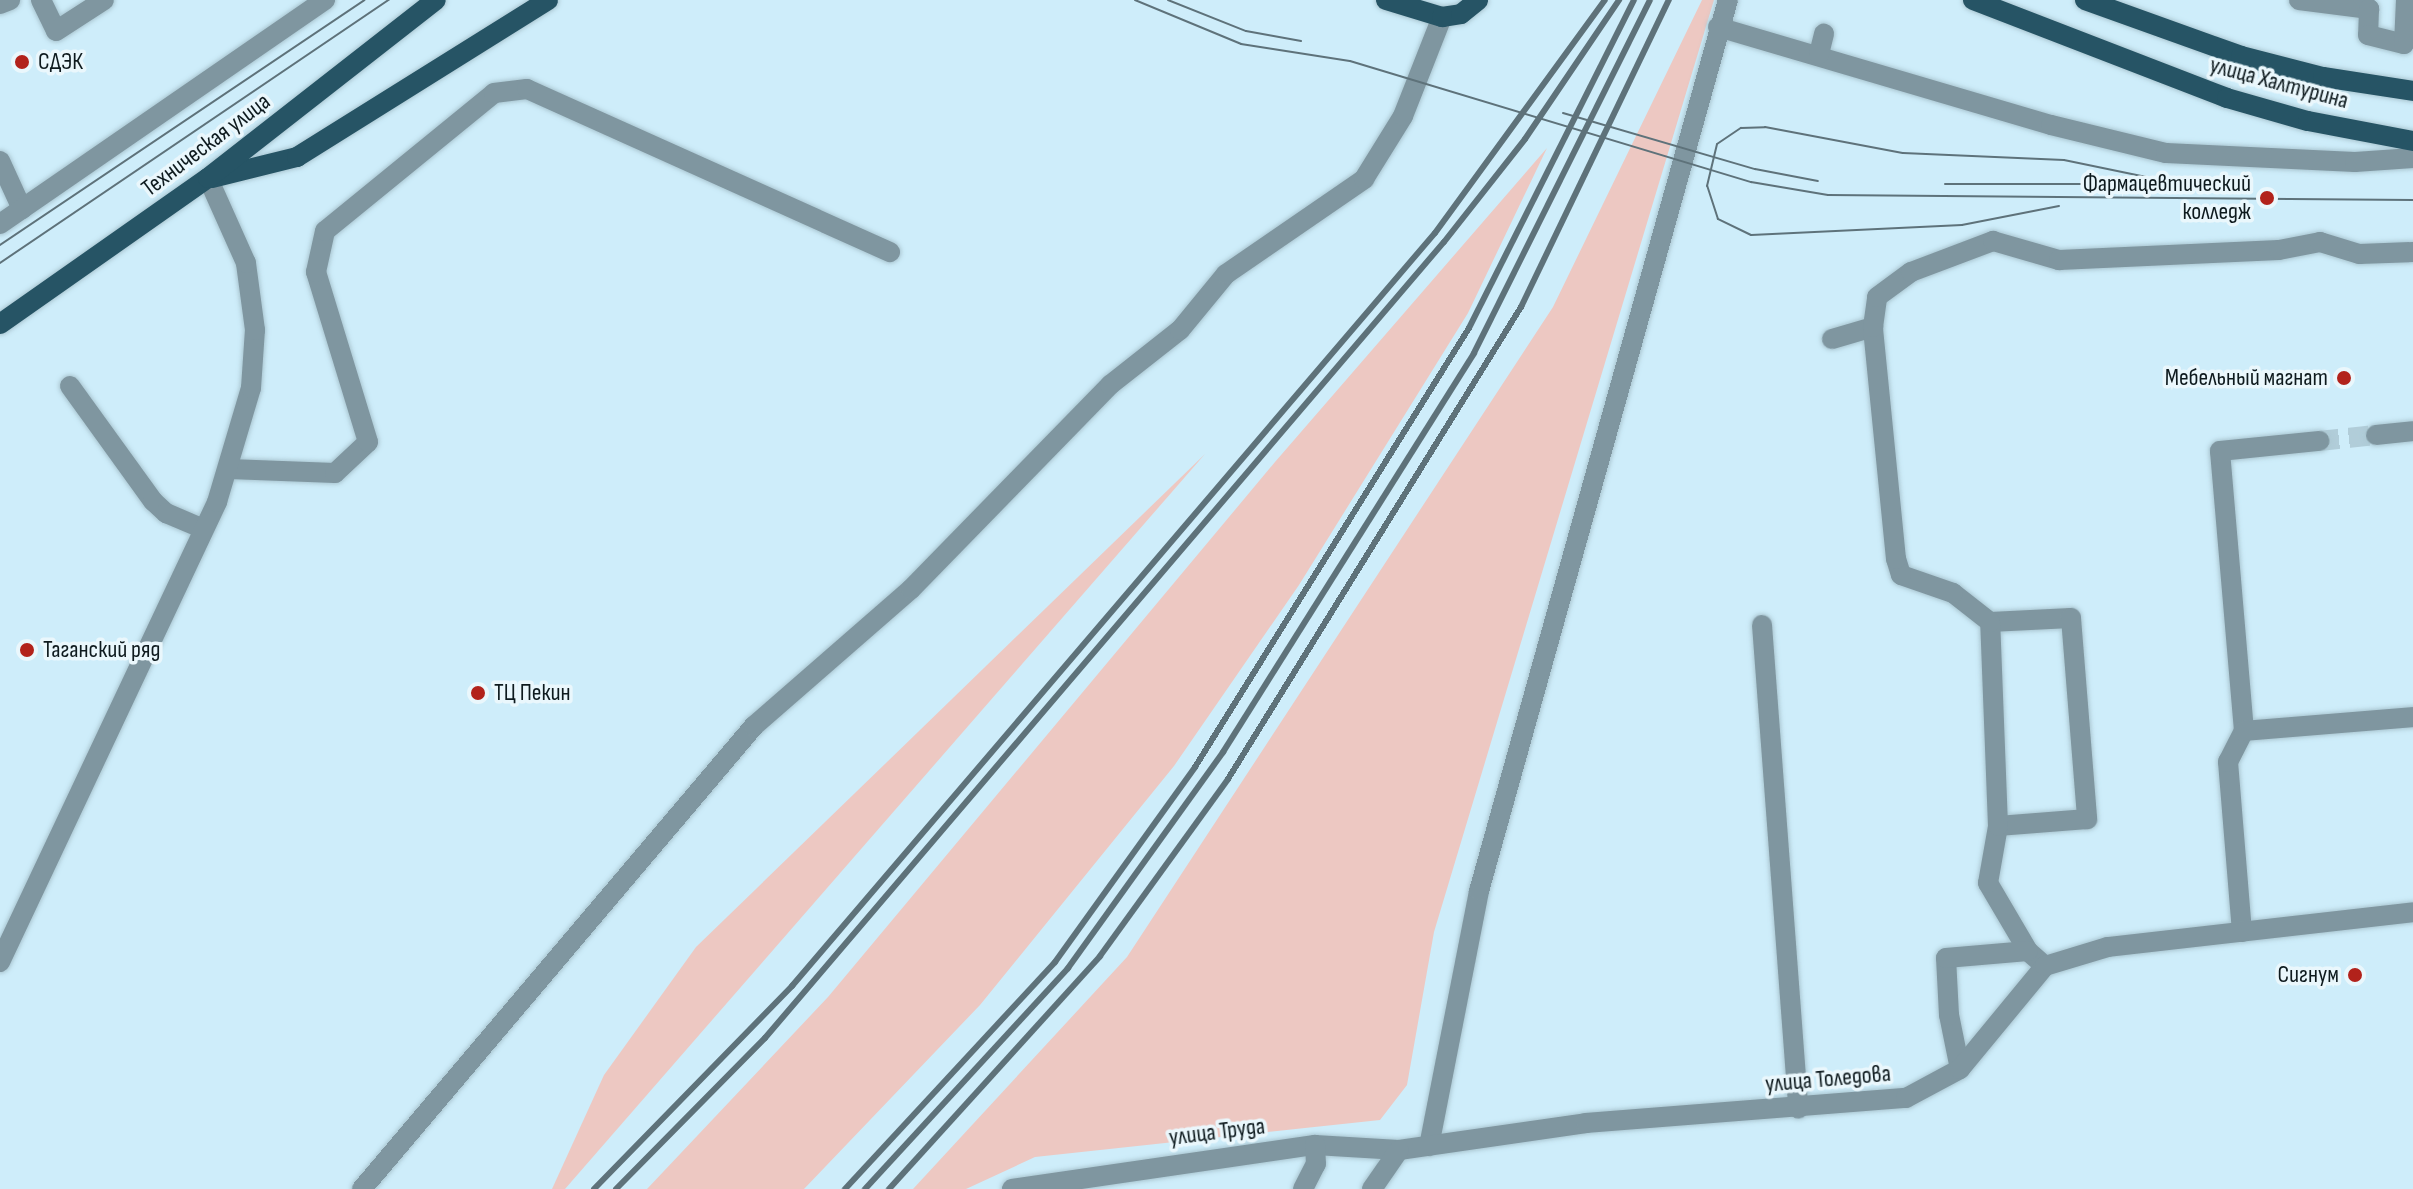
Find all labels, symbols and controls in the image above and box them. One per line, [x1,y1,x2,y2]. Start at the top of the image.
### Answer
place label: СДЭК [38,48,83,76]
street label: улица Халтурина [2207,51,2351,115]
marker: СДЭК [13,53,31,71]
street label: Техническая улица [136,87,276,203]
place label: Фармацевтический колледж [2083,170,2251,226]
marker: Фармацевтический колледж [2258,189,2276,207]
place label: Мебельный магнат [2165,364,2328,392]
marker: Мебельный магнат [2335,369,2353,387]
place label: Таганский ряд [43,636,160,664]
marker: Таганский ряд [18,641,36,659]
place label: ТЦ Пекин [494,679,571,707]
marker: ТЦ Пекин [469,684,487,702]
place label: Сигнум [2278,961,2339,989]
marker: Сигнум [2346,966,2364,984]
street label: улица Толедова [1764,1059,1892,1099]
street label: улица Труда [1167,1112,1267,1152]

